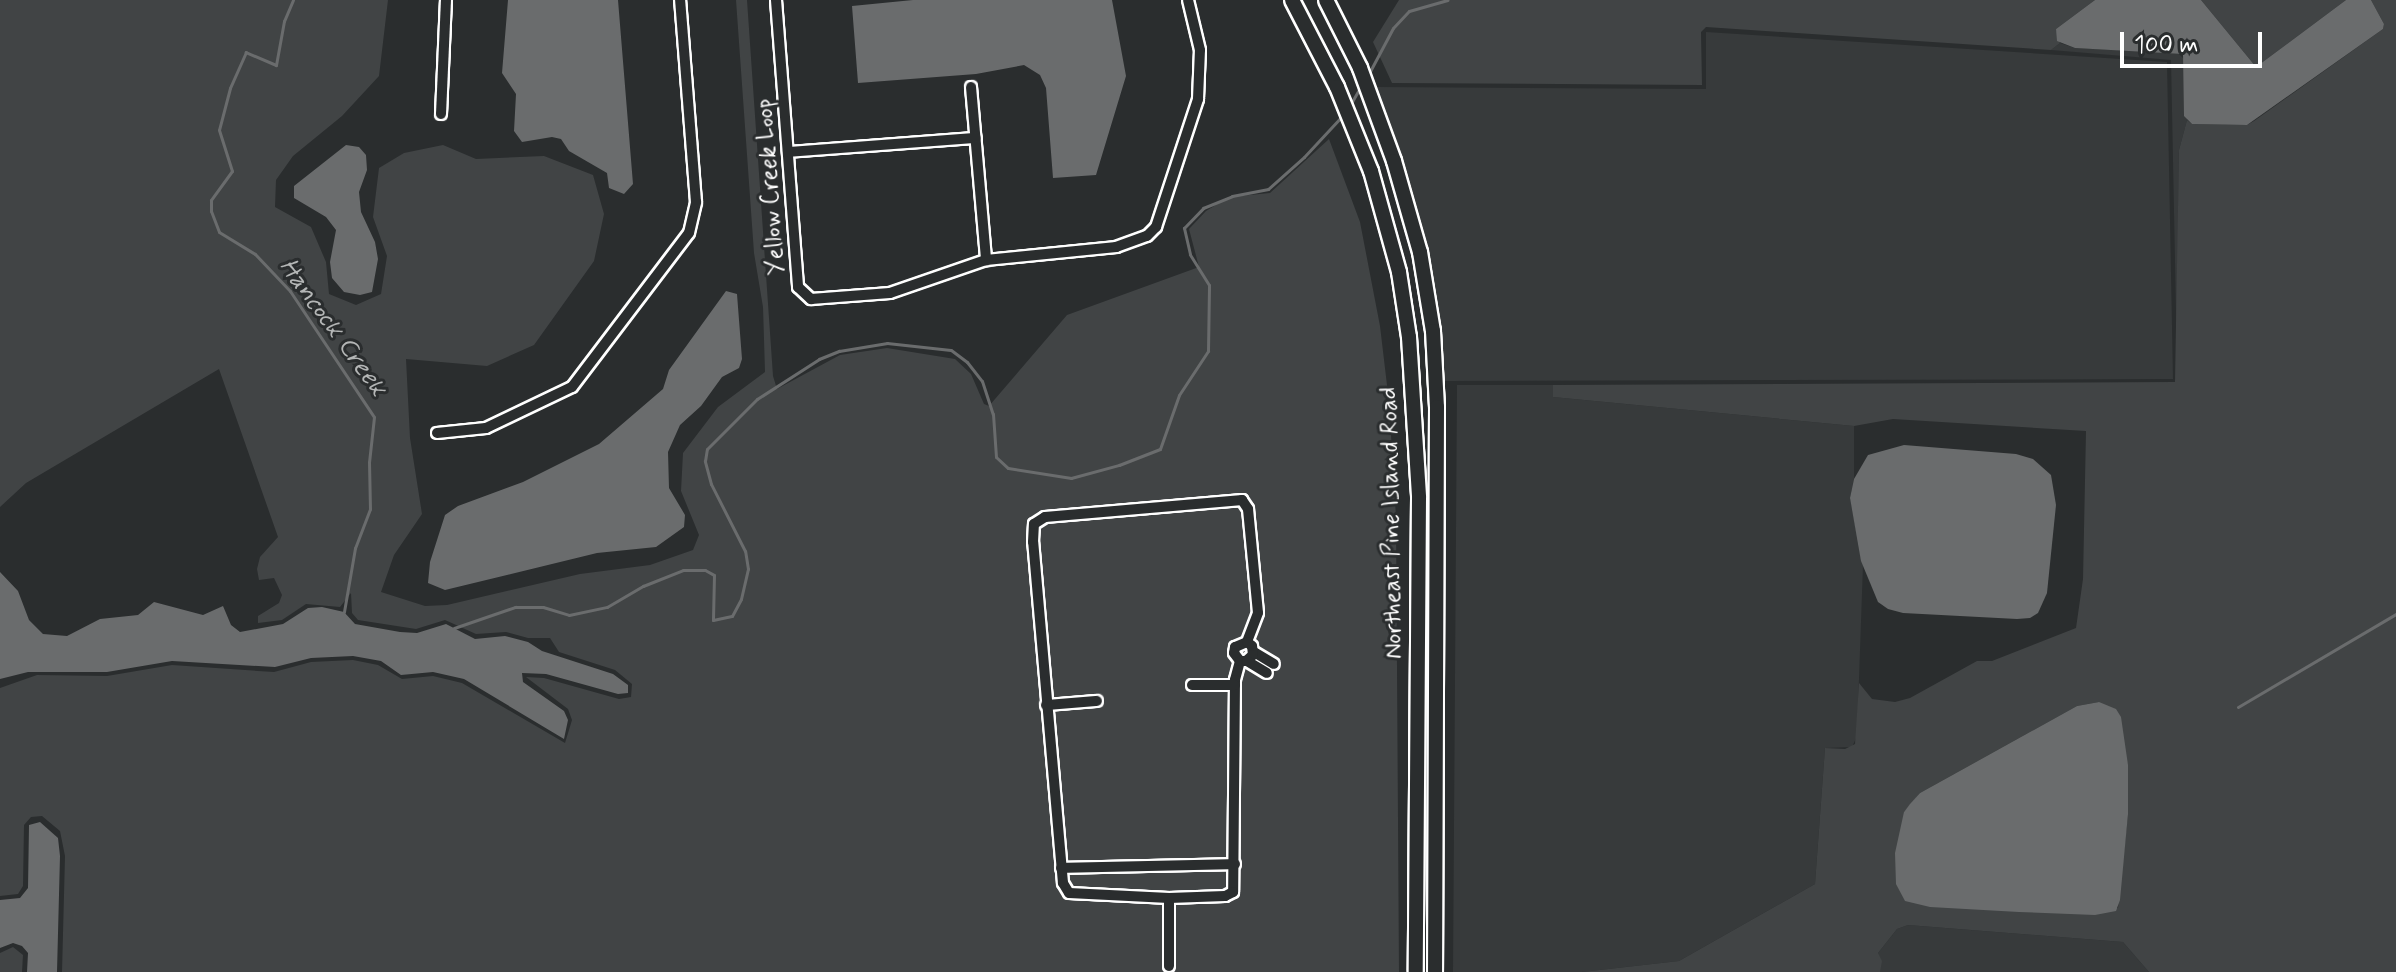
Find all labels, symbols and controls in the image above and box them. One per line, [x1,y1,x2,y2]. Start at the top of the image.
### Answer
scale bar [2124,16,2266,66]
text: 100 m [2134,30,2198,61]
street label: Yellow Creek Loop [750,95,792,279]
water label: Hancock Creek [272,253,392,403]
street label: Northeast Pine Island Road [1375,385,1409,661]

